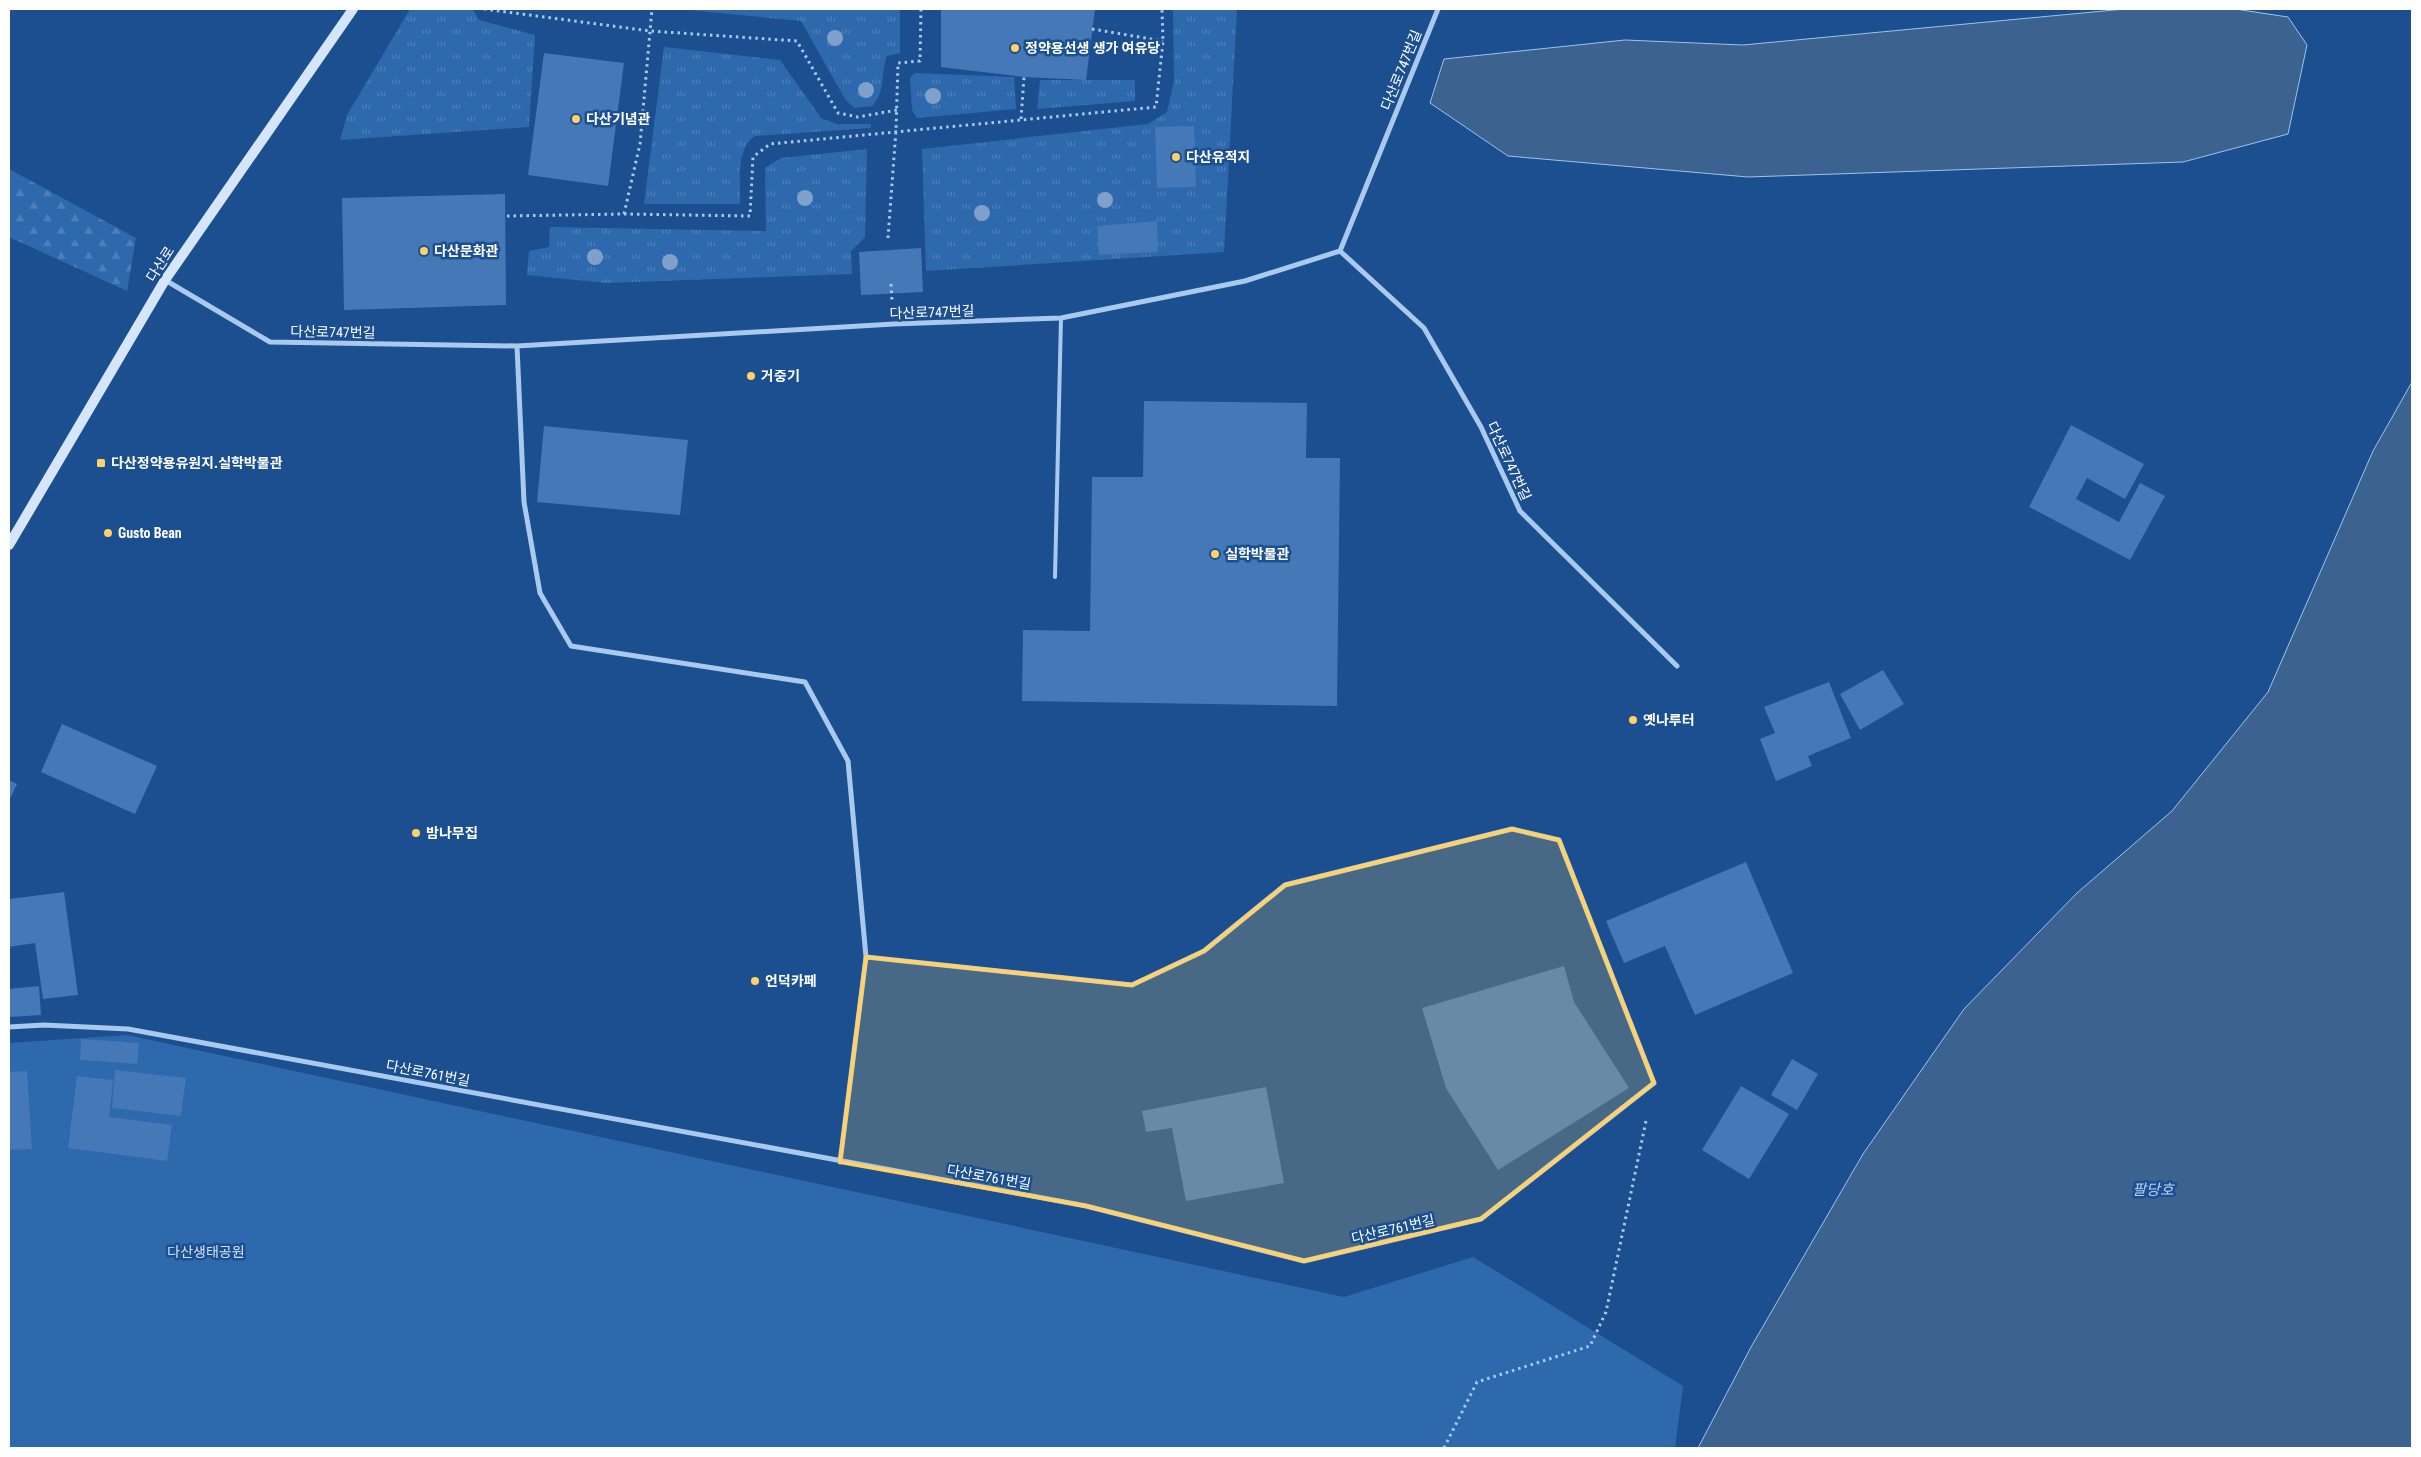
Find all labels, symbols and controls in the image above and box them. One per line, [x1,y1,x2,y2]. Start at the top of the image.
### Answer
street label: 다산로747번길 [1378,28,1424,112]
place label: 정약용선생 생가 여유당 [1025,40,1160,56]
marker: 정약용선생 생가 여유당 [1009,42,1021,54]
place label: 다산기념관 [586,111,651,127]
marker: 다산기념관 [570,113,582,125]
place label: 다산유적지 [1186,149,1250,165]
marker: 다산유적지 [1170,151,1182,163]
street label: 다산로 [143,243,177,285]
place label: 다산문화관 [434,243,499,259]
marker: 다산문화관 [418,245,430,257]
street label: 다산로747번길 [889,303,975,321]
street label: 다산로747번길 [290,323,376,341]
place label: 거중기 [761,368,800,384]
marker: 거중기 [745,370,757,382]
street label: 다산로747번길 [1484,419,1534,503]
place label: 다산정약용유원지.실학박물관 [111,455,283,471]
marker: 다산정약용유원지.실학박물관 [95,457,107,469]
place label: Gusto Bean [118,525,182,541]
marker: Gusto Bean [102,527,114,539]
place label: 실학박물관 [1225,546,1290,562]
marker: 실학박물관 [1209,548,1221,560]
place label: 옛나루터 [1643,712,1695,728]
marker: 옛나루터 [1627,714,1639,726]
place label: 밤나무집 [426,825,478,841]
marker: 밤나무집 [410,827,422,839]
place label: 언덕카페 [765,973,817,989]
marker: 언덕카페 [749,975,761,987]
street label: 다산로761번길 [385,1057,471,1089]
street label: 다산로761번길 [946,1162,1032,1192]
water label: 팔당호 [2132,1181,2175,1199]
street label: 다산로761번길 [1350,1212,1436,1246]
park label: 다산생태공원 [167,1244,245,1260]

